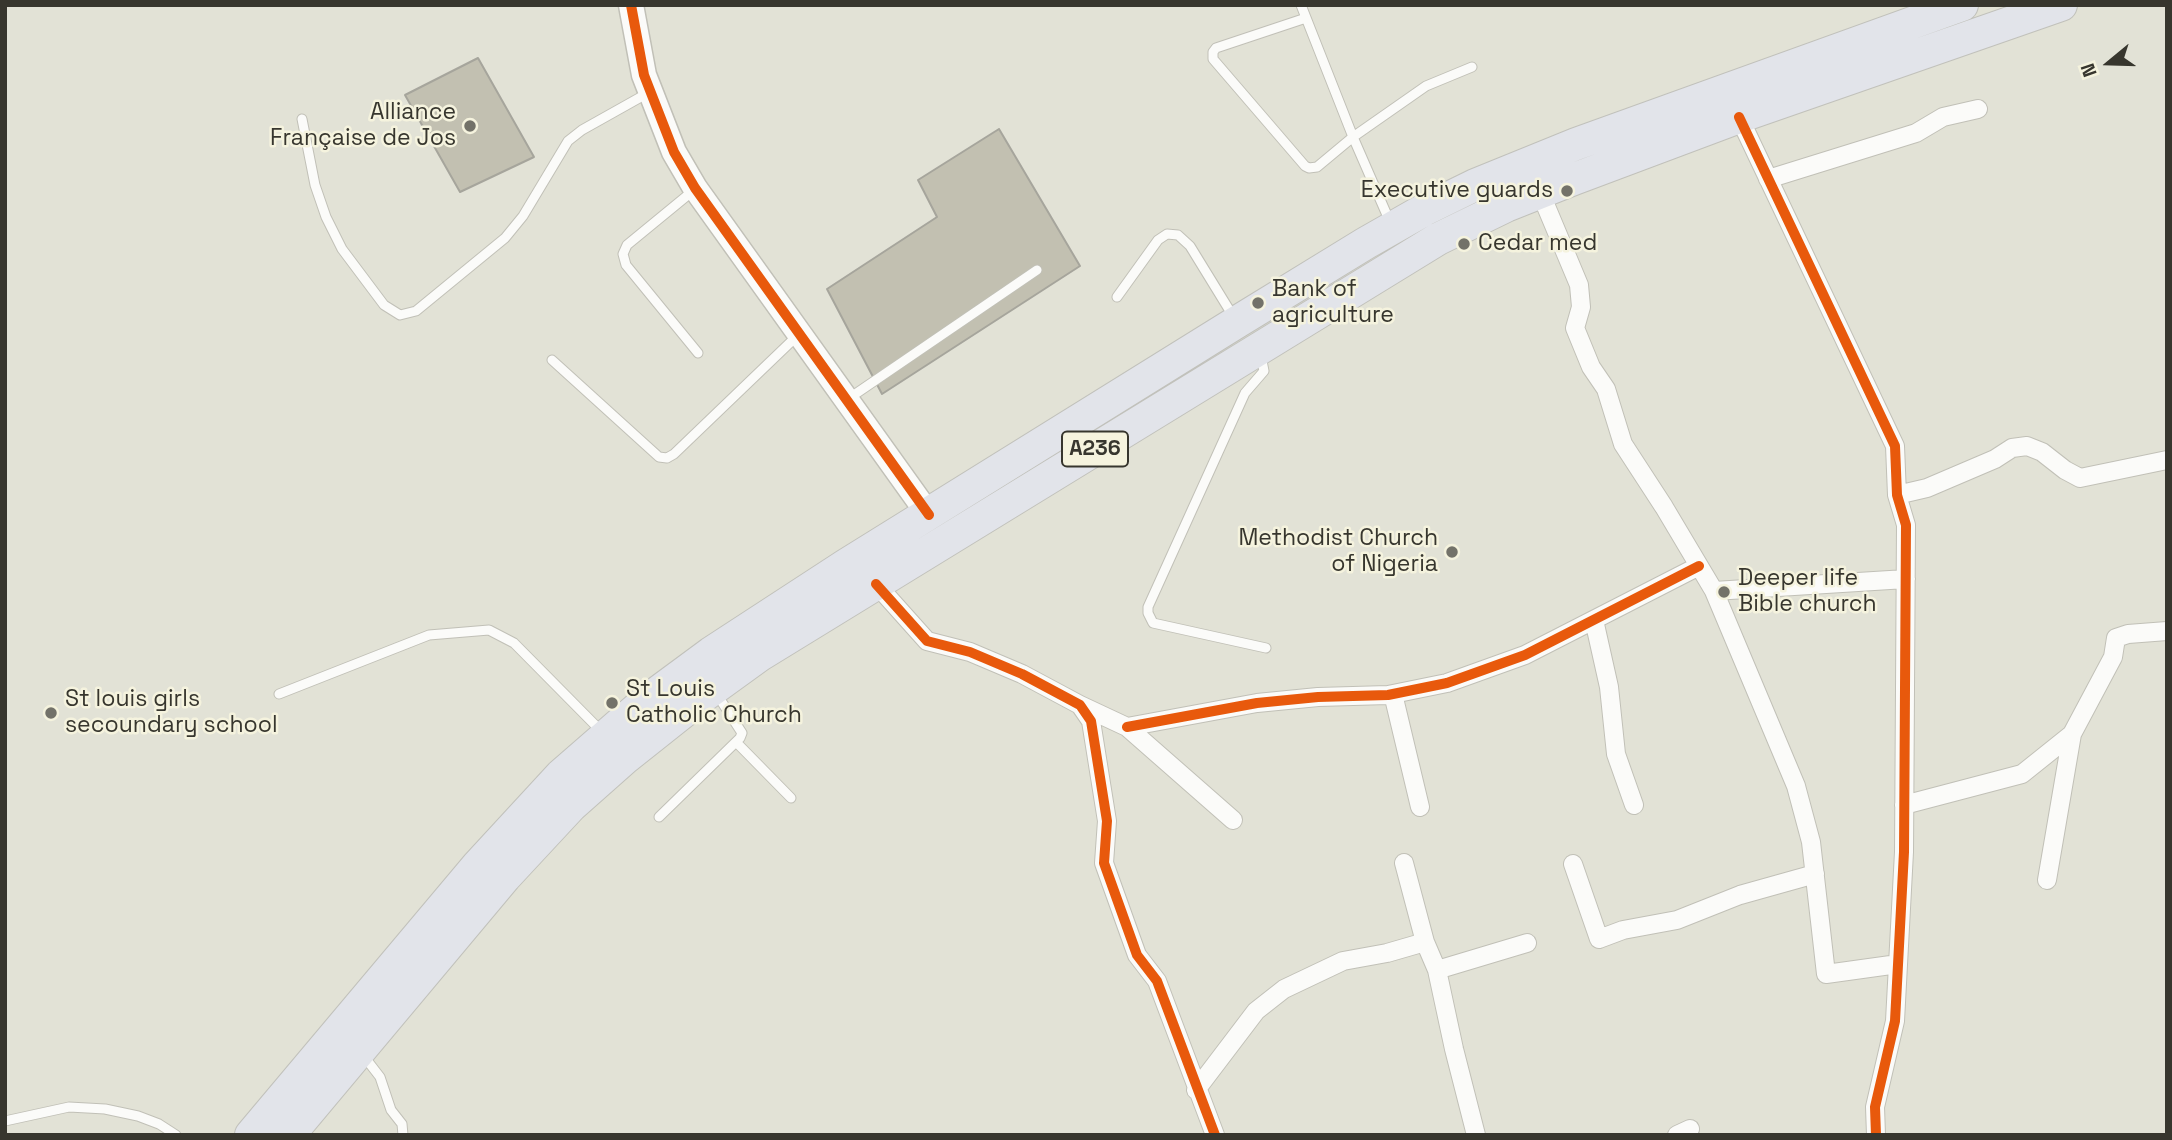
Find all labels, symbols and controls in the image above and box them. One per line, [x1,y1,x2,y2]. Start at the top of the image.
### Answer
north arrow [2074,28,2144,98]
text: N [2075,60,2103,80]
place label: Alliance Française de Jos [270,99,456,153]
marker: Alliance Française de Jos [462,118,478,134]
place label: Executive guards [1361,177,1553,205]
marker: Executive guards [1559,183,1575,199]
place label: Cedar med [1478,230,1597,258]
marker: Cedar med [1456,236,1472,252]
place label: Bank of agriculture [1272,276,1394,330]
marker: Bank of agriculture [1250,295,1266,311]
road number: A236 [1062,432,1128,466]
place label: Methodist Church of Nigeria [1238,525,1438,579]
marker: Methodist Church of Nigeria [1444,544,1460,560]
place label: Deeper life Bible church [1738,565,1877,619]
marker: Deeper life Bible church [1716,584,1732,600]
place label: St Louis Catholic Church [626,676,802,730]
place label: St louis girls secoundary school [65,686,278,740]
marker: St Louis Catholic Church [604,695,620,711]
marker: St louis girls secoundary school [43,705,59,721]

